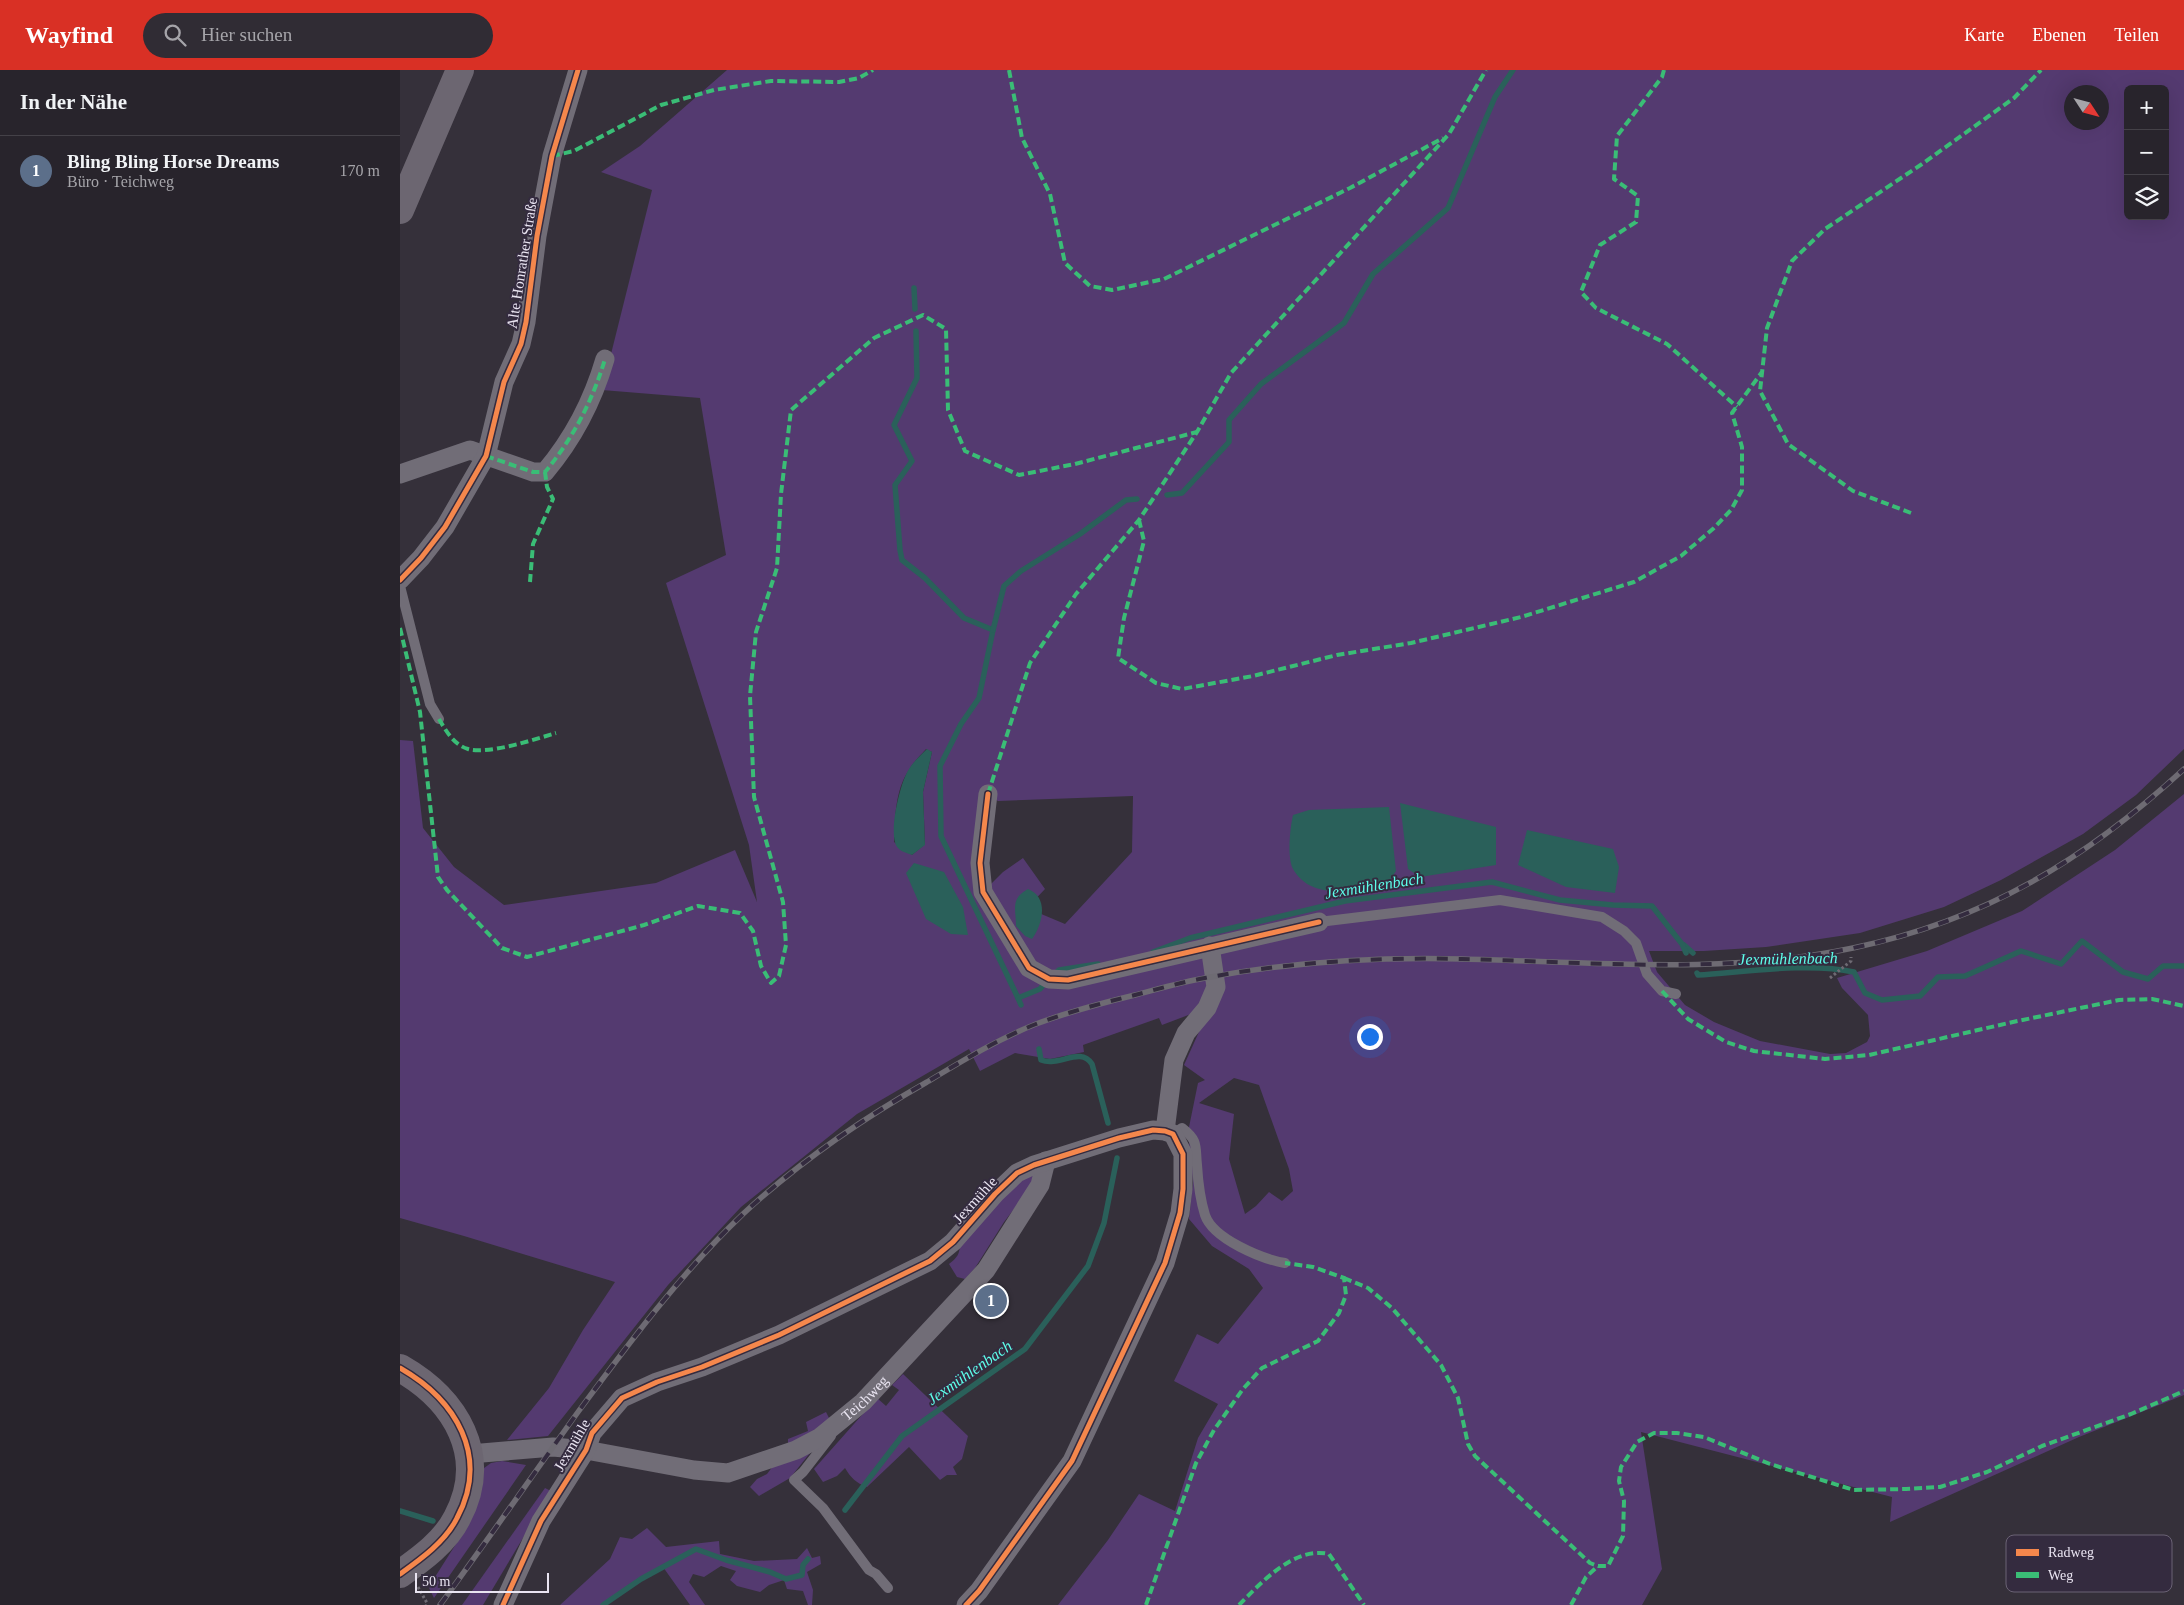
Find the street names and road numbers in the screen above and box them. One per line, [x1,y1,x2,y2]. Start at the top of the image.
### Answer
street label: Alte Honrather Straße [504,196,540,330]
street label: Jexmühle [950,1173,1000,1227]
street label: Teichweg [839,1372,892,1424]
street label: Jexmühle [551,1416,593,1474]

